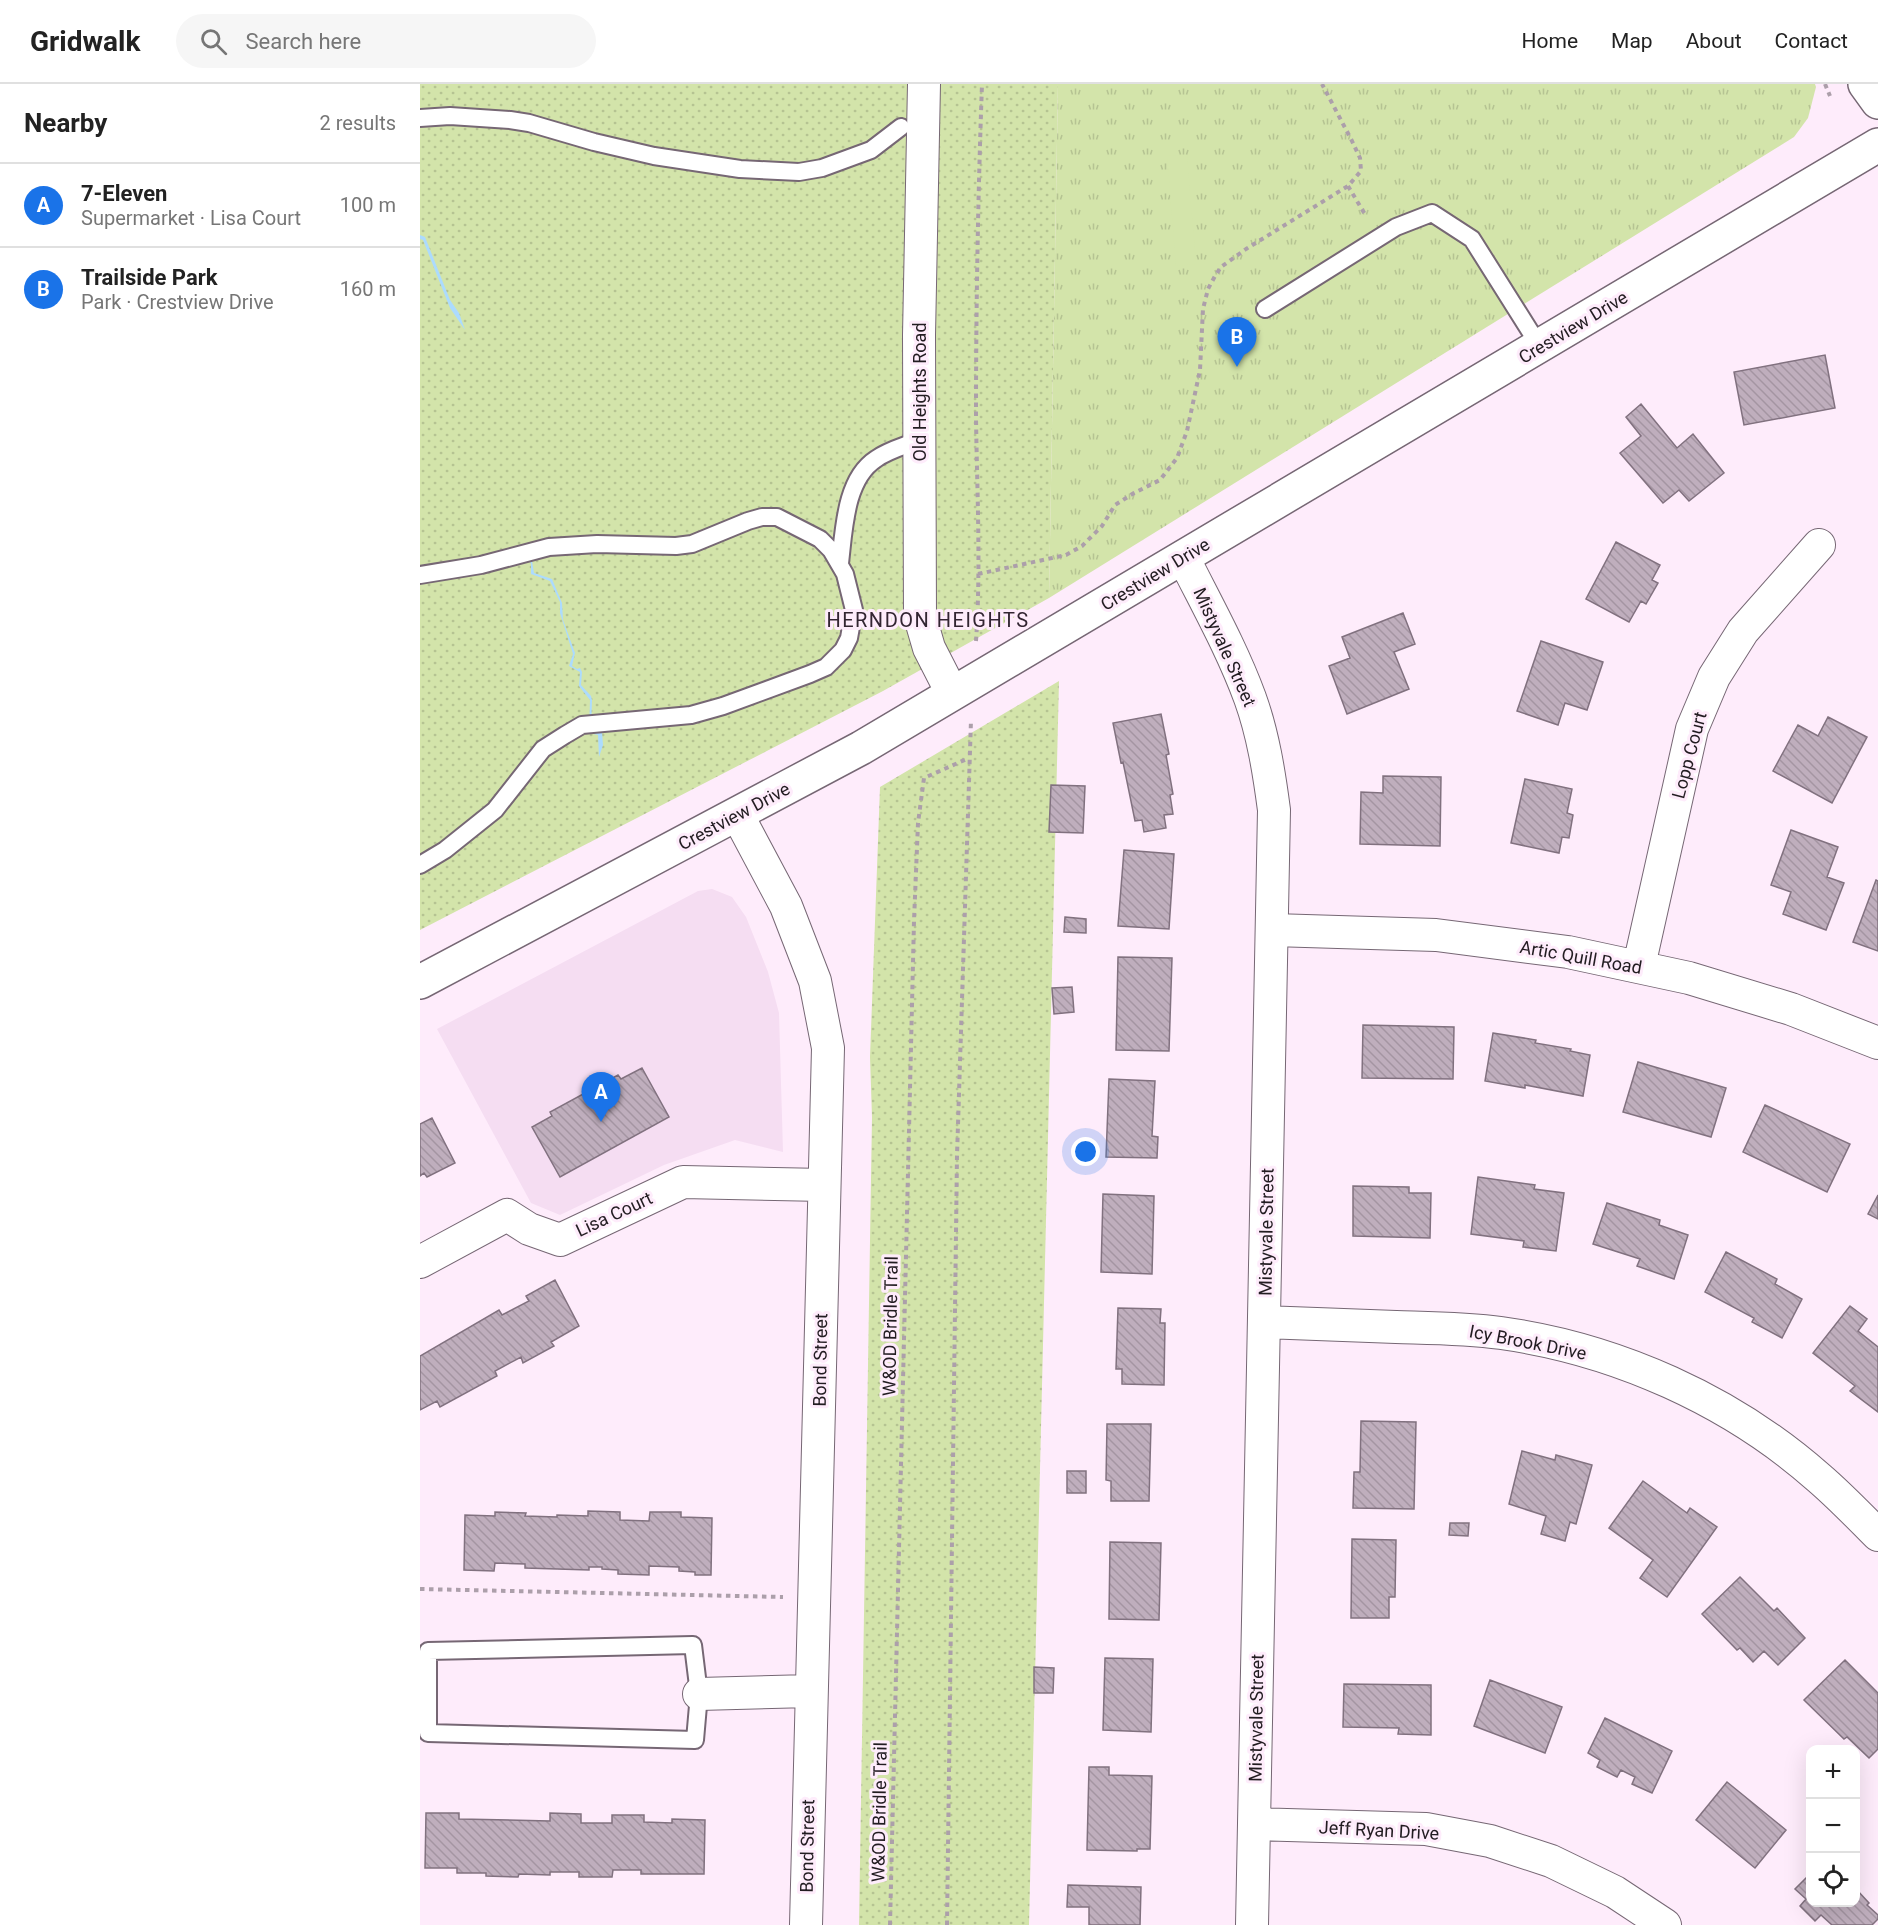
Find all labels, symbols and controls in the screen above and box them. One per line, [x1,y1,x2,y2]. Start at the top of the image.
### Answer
search box [176,14,596,68]
text: Gridwalk [30,25,140,58]
icon: search [197,25,230,58]
text: Search here [245,29,361,54]
text: Home [1522,29,1578,53]
text: Map [1611,29,1653,53]
text: About [1686,29,1742,53]
text: Contact [1775,29,1848,53]
text: Nearby [24,108,107,138]
text: 2 results [320,111,396,135]
text: 7-Eleven [81,181,167,206]
text: A [37,193,50,217]
text: 100 m [340,193,396,217]
text: Supermarket · Lisa Court [81,206,301,230]
text: Trailside Park [81,265,218,290]
text: B [37,277,50,301]
text: 160 m [340,277,396,301]
street label: Crestview Drive [1515,286,1631,368]
text: Park · Crestview Drive [81,290,274,314]
pin: B [1218,318,1256,367]
street label: Old Heights Road [909,322,930,462]
street label: Crestview Drive [1097,533,1213,615]
street label: Mistyvale Street [1189,584,1261,710]
district label: HERNDON HEIGHTS [826,608,1030,632]
street label: Lopp Court [1667,709,1711,801]
street label: Crestview Drive [675,778,793,854]
street label: Artic Quill Road [1518,936,1644,978]
pin: A [582,1072,621,1122]
your location [1071,1137,1100,1166]
street label: Mistyvale Street [1254,1168,1278,1296]
street label: Lisa Court [572,1187,656,1241]
street label: W&OD Bridle Trail [878,1256,902,1396]
street label: Bond Street [809,1313,831,1407]
street label: Icy Brook Drive [1468,1320,1588,1364]
street label: Mistyvale Street [1244,1654,1268,1782]
street label: W&OD Bridle Trail [867,1742,891,1882]
map controls [1806,1745,1860,1907]
button: + [1806,1745,1860,1799]
street label: Bond Street [796,1799,818,1893]
button: − [1806,1799,1860,1853]
street label: Jeff Ryan Drive [1318,1816,1440,1844]
button: locate [1806,1853,1860,1907]

